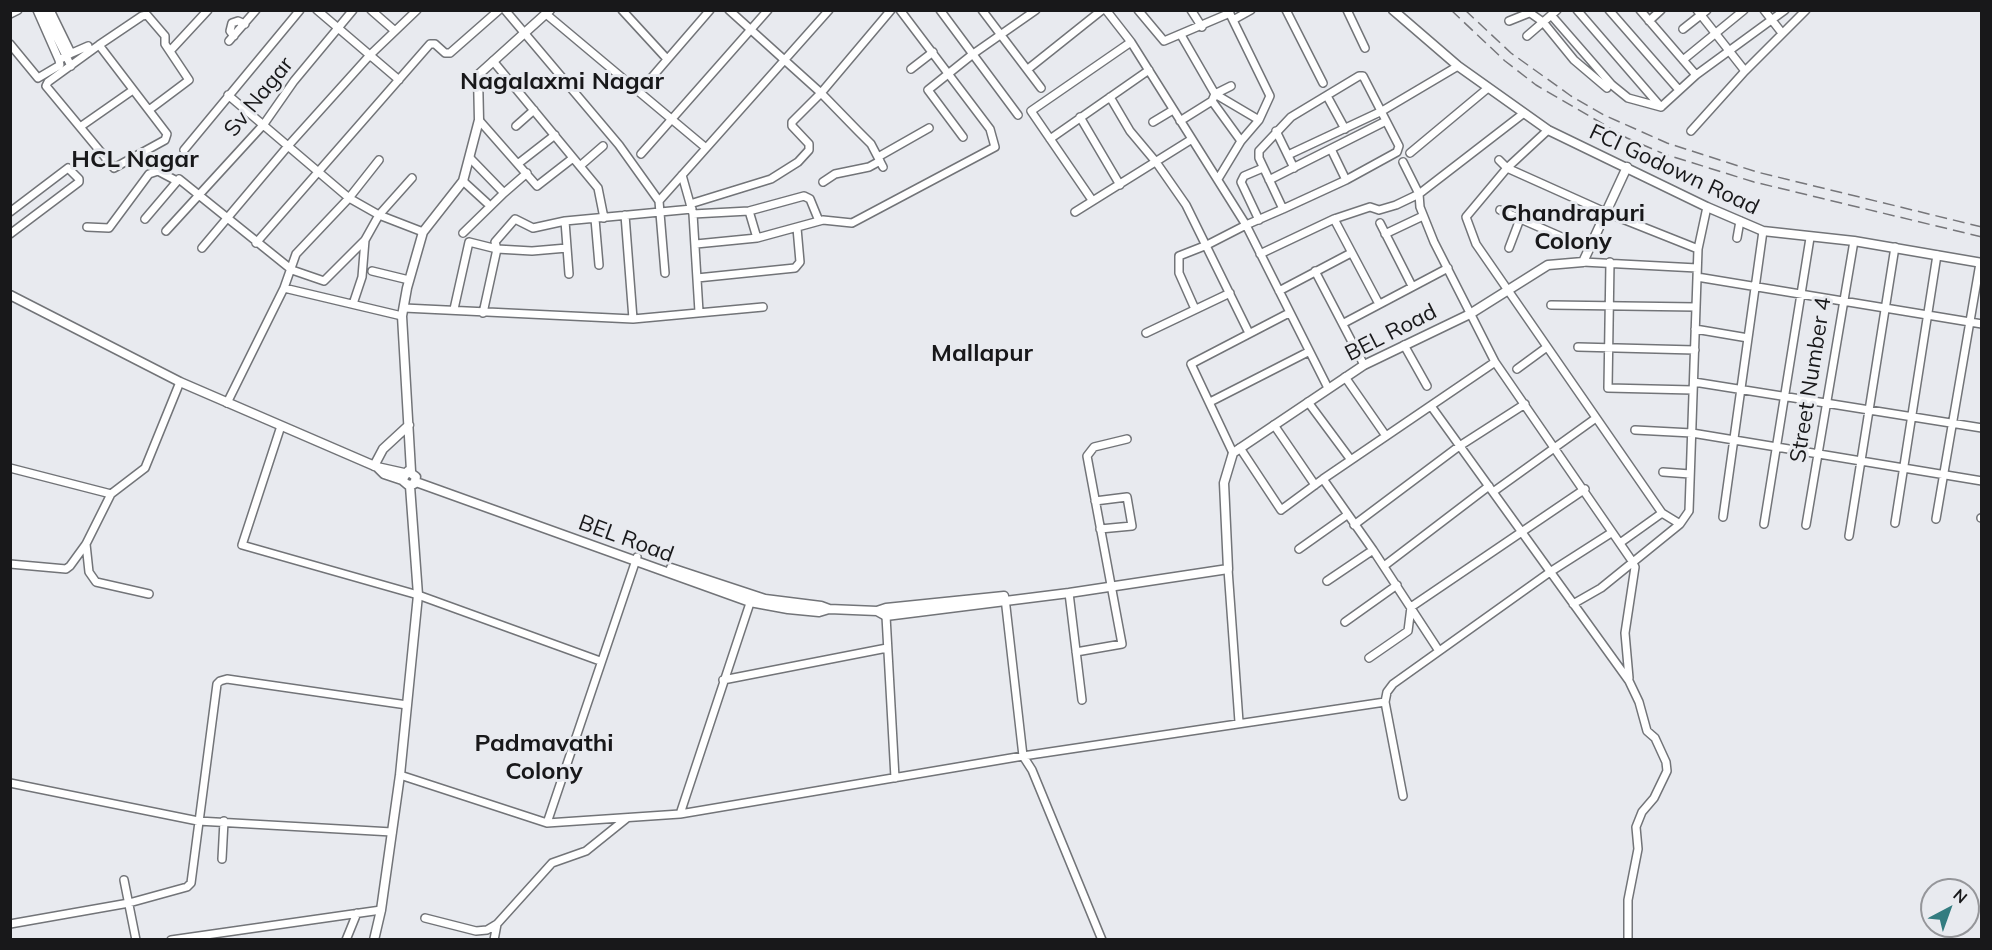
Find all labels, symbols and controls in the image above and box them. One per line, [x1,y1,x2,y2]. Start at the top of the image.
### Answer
street label: Sv Nagar [219,52,299,142]
district label: Nagalaxmi Nagar [460,68,664,96]
street label: FCI Godown Road [1585,119,1763,221]
district label: HCL Nagar [71,146,199,174]
district label: Chandrapuri Colony [1501,200,1645,256]
street label: Street Number 4 [1785,295,1837,465]
street label: BEL Road [1341,299,1441,367]
district label: Mallapur [931,340,1033,368]
street label: BEL Road [575,510,677,568]
district label: Padmavathi Colony [474,730,614,786]
north arrow [1920,878,1980,938]
text: N [1949,884,1972,907]

